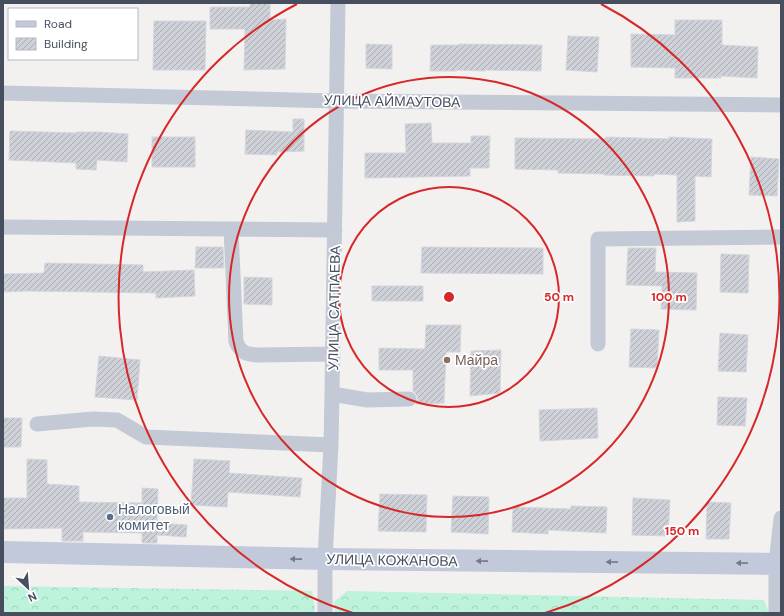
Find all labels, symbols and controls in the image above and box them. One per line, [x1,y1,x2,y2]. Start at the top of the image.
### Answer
legend [8,8,138,60]
text: Road [44,16,72,32]
text: Building [44,36,88,52]
street label: УЛИЦА АЙМАУТОВА [323,91,461,111]
street label: УЛИЦА САТПАЕВА [324,245,344,370]
text: 50 m [544,289,574,305]
text: 100 m [651,289,687,305]
centre of rings [442,290,456,304]
place label: Майра [455,351,498,369]
marker: Майра [442,355,452,365]
place label: Налоговый комитет [118,500,190,534]
marker: Налоговый комитет [105,512,115,522]
text: 150 m [665,523,699,539]
street label: УЛИЦА КОЖАНОВА [326,550,458,570]
one-way arrow [289,556,302,562]
one-way arrow [475,558,488,564]
one-way arrow [605,559,618,565]
one-way arrow [736,560,748,567]
north arrow [8,568,48,608]
text: N [26,589,39,605]

